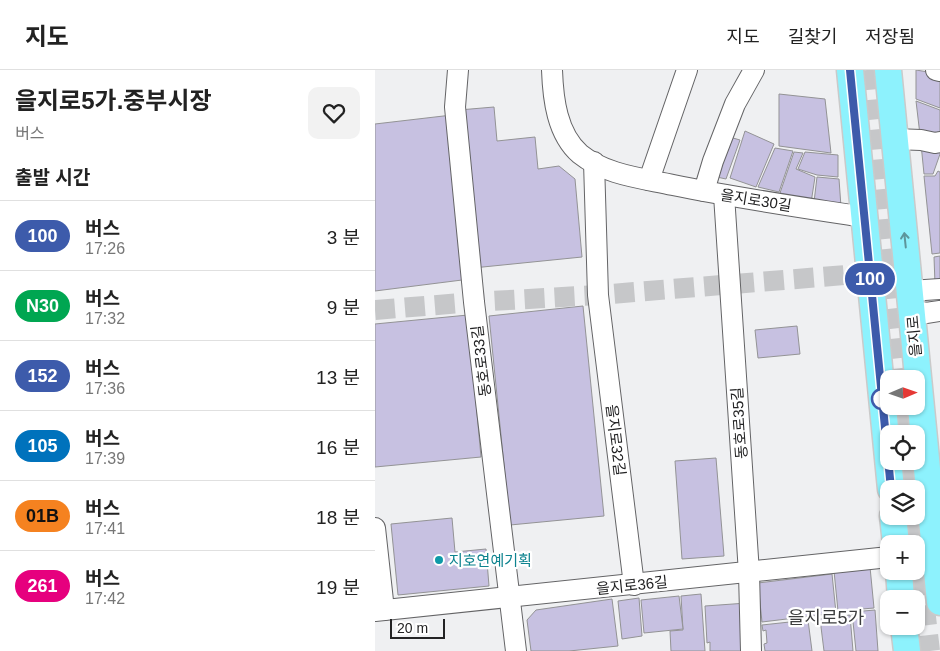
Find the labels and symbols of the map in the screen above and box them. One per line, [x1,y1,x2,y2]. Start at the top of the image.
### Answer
street label: 을지로30길 [719,186,793,214]
one-way arrow [900,232,910,248]
line badge: 100 [841,263,899,295]
street label: 을지로 [904,315,924,357]
street label: 동호로33길 [468,324,494,398]
north arrow [880,370,925,415]
street label: 동호로35길 [728,387,750,459]
unlabelled marker [871,388,893,410]
street label: 을지로32길 [603,403,629,477]
place label: 지호연예기획 [449,552,532,569]
marker: 지호연예기획 [433,554,445,566]
street label: 을지로36길 [595,573,669,597]
district label: 을지로5가 [788,608,865,628]
scale bar [390,616,445,639]

